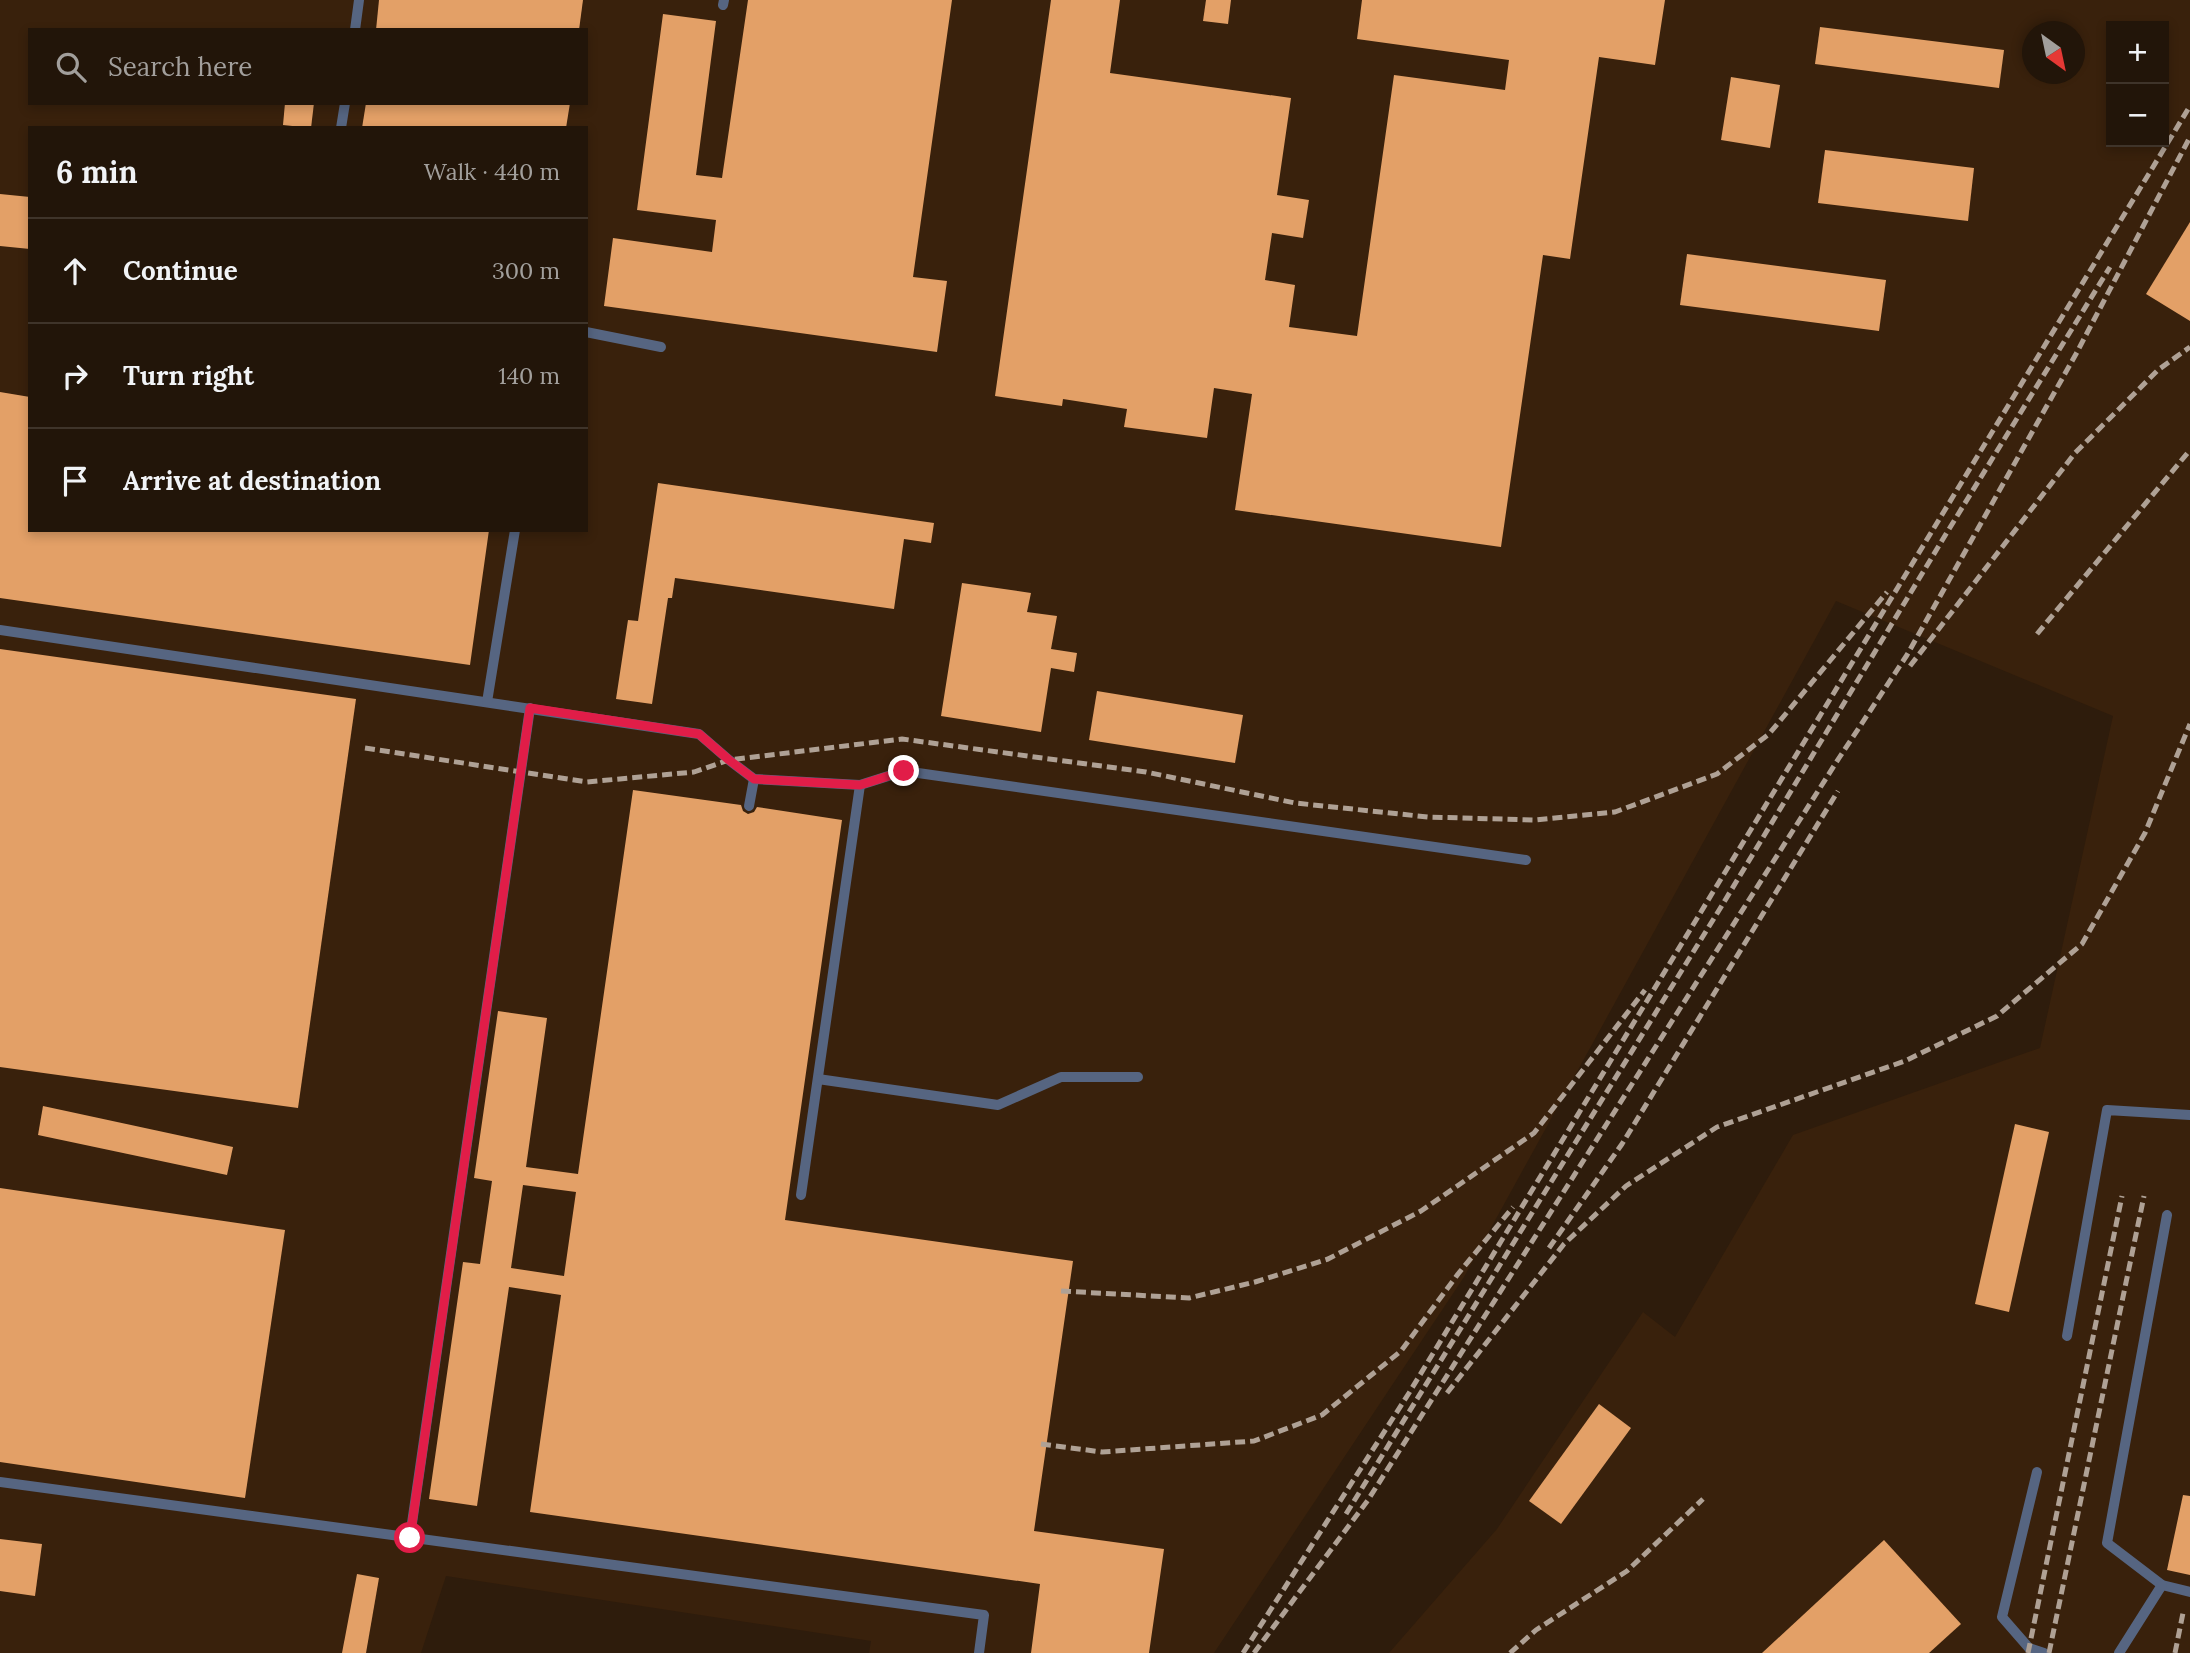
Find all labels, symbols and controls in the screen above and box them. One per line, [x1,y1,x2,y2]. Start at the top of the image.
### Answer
north arrow [2022,21,2085,84]
map controls [2106,21,2169,147]
button: + [2106,21,2169,84]
search box [28,28,588,105]
icon: search [52,48,90,86]
text: Search here [108,50,252,83]
button: − [2106,84,2169,147]
text: 6 min [56,153,138,191]
text: Walk · 440 m [424,157,560,186]
icon: ahead [56,252,94,290]
text: Continue [123,254,238,287]
text: 300 m [492,256,560,285]
icon: right [56,357,94,395]
text: Turn right [123,359,254,392]
text: 140 m [498,361,560,390]
icon: arrive [56,462,94,500]
text: Arrive at destination [123,464,381,497]
route end [888,755,919,786]
route start [394,1522,425,1553]

